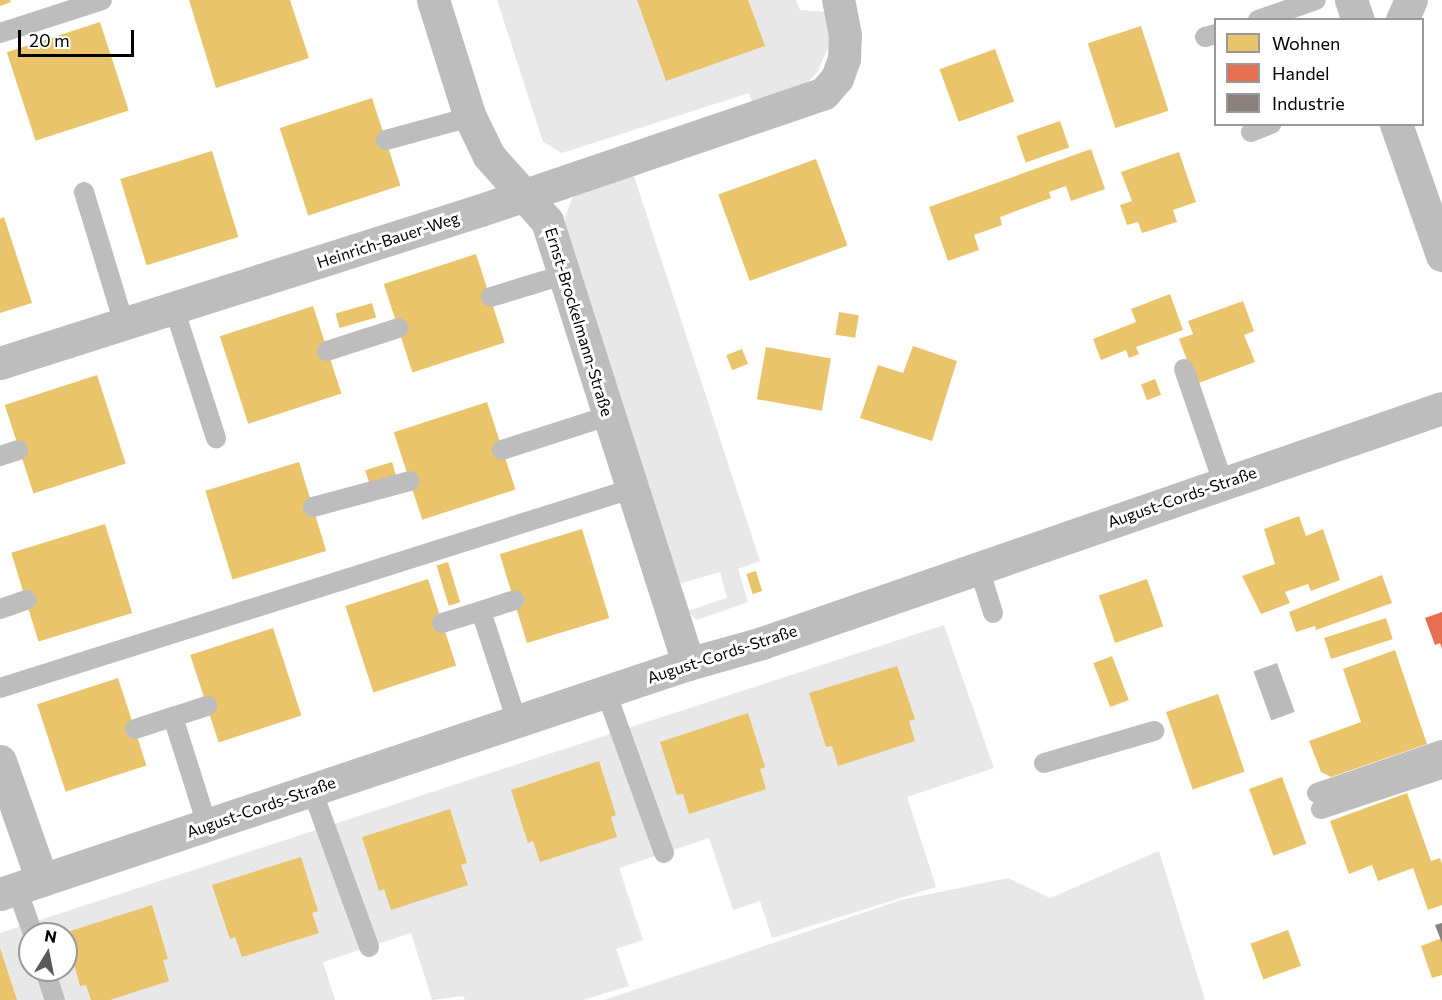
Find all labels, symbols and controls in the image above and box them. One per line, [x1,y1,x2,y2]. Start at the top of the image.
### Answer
scale bar [21,18,136,56]
legend [1214,18,1424,126]
text: 20 m [29,29,70,51]
text: Wohnen [1272,32,1340,54]
text: Handel [1272,62,1330,84]
text: Industrie [1272,92,1345,114]
street label: Heinrich-Bauer-Weg [314,208,462,272]
street label: Ernst-Brockelmann-Straße [541,225,617,419]
street label: August-Cords-Straße [1105,462,1259,532]
street label: August-Cords-Straße [645,621,799,687]
street label: August-Cords-Straße [184,772,338,842]
north arrow [18,922,78,982]
text: N [43,925,58,946]

